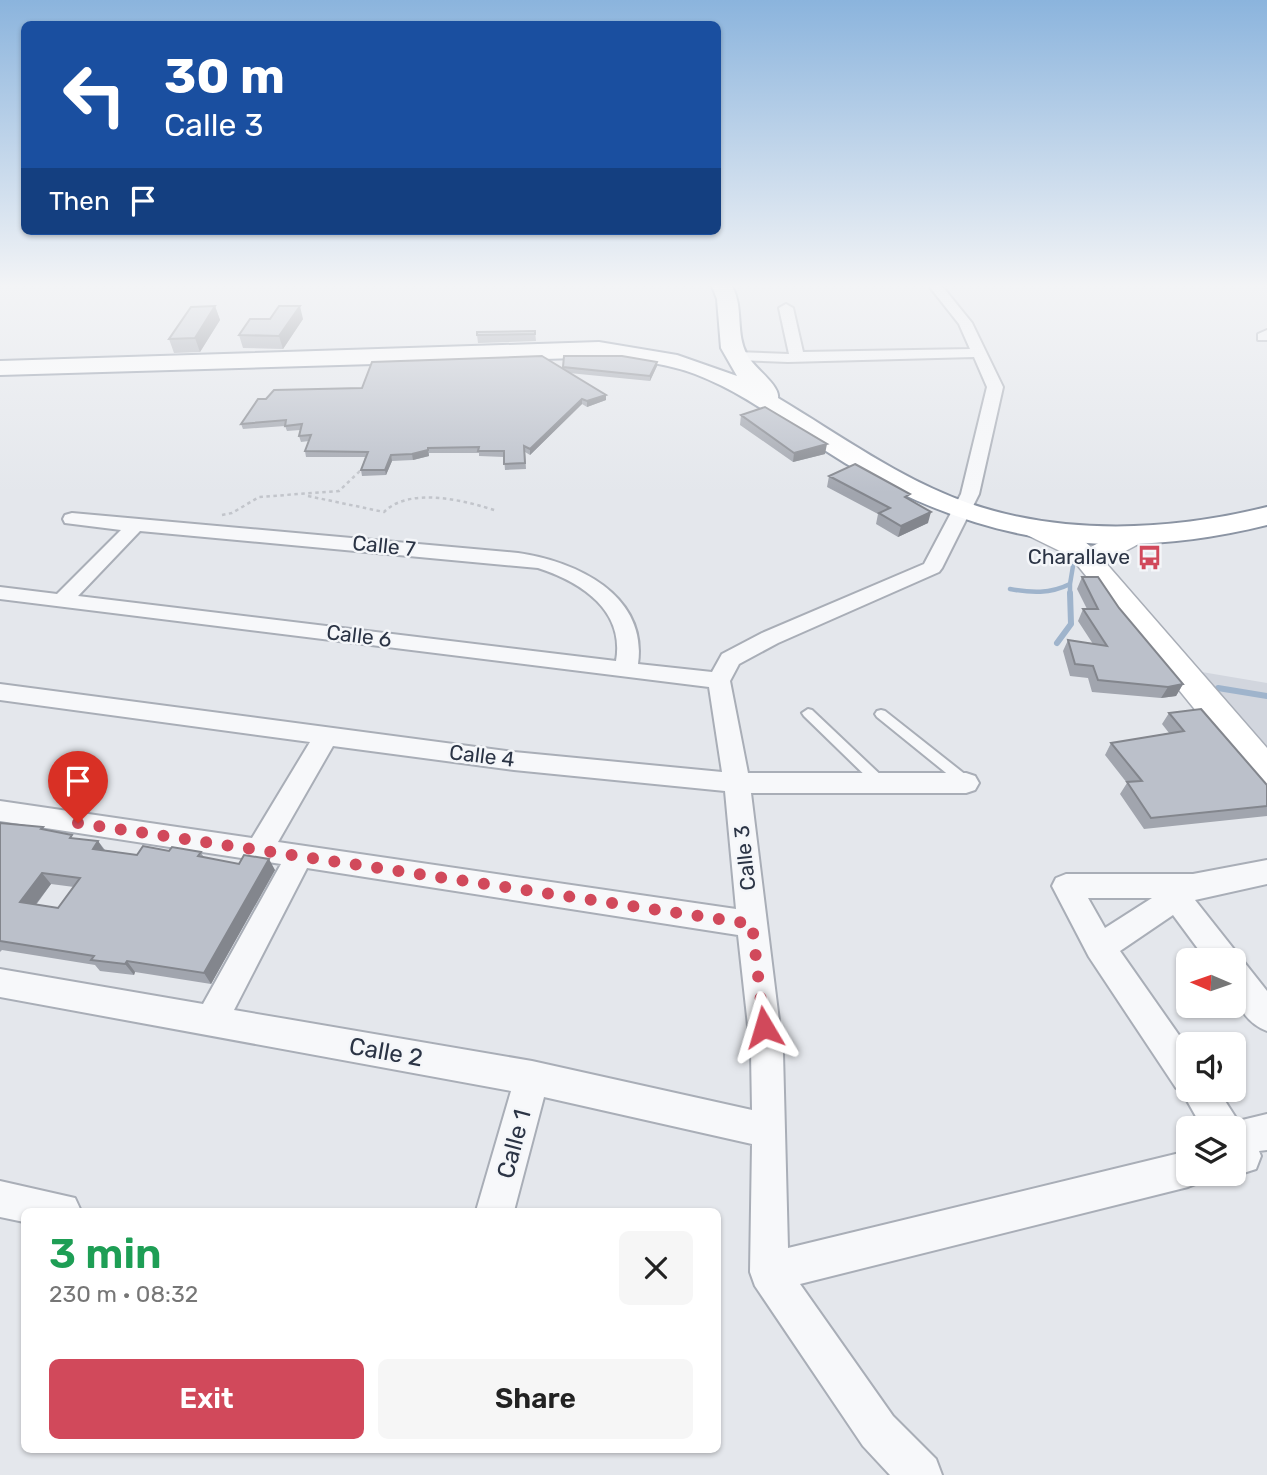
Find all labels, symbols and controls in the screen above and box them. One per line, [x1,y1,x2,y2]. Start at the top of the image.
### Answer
text: 30 m [164,47,285,105]
icon: left [49,49,140,140]
text: Calle 3 [164,106,264,144]
icon: arrive [124,182,162,220]
text: Then [49,186,110,217]
street label: Calle 7 [351,530,417,561]
bus stop icon: Charallave [1136,543,1164,571]
place label: Charallave [1028,544,1130,569]
street label: Calle 6 [325,619,393,652]
street label: Calle 4 [448,739,516,772]
pin [48,751,108,823]
icon: arrive [59,762,97,800]
street label: Calle 3 [729,824,760,892]
north arrow [1176,948,1246,1018]
map controls [1176,948,1246,1186]
position arrow [727,990,801,1064]
street label: Calle 2 [347,1032,425,1072]
button: sound [1176,1032,1246,1102]
street label: Calle 1 [491,1106,537,1182]
button: layers [1176,1116,1246,1186]
text: 3 min [49,1229,162,1279]
button: close [619,1231,693,1305]
text: 230 m · 08:32 [49,1280,198,1308]
button: Exit [49,1359,364,1439]
button: Share [378,1359,693,1439]

